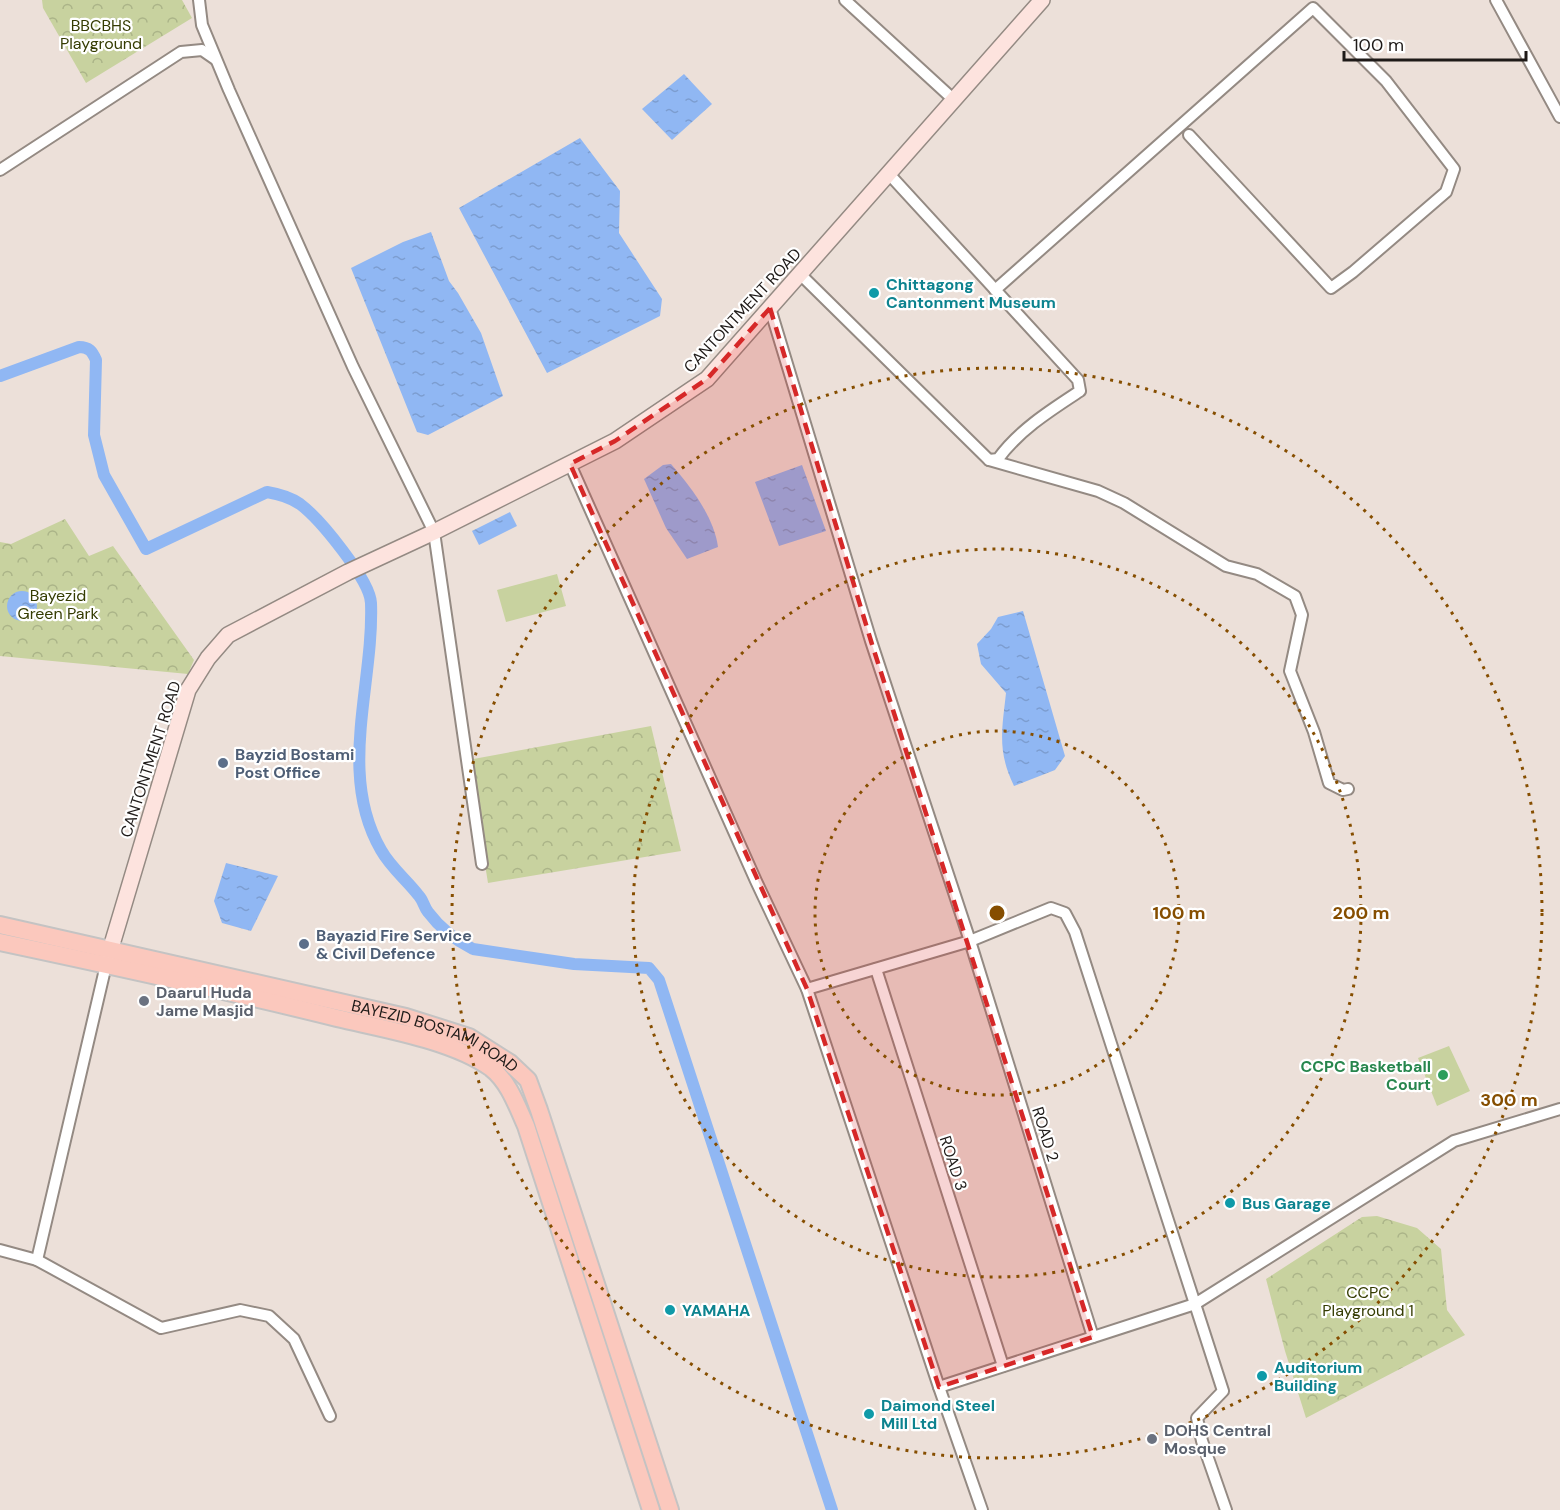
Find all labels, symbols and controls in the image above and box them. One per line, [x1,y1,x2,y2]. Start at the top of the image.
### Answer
park label: BBCBHS Playground [60,15,142,54]
scale bar [1344,24,1526,62]
text: 100 m [1353,33,1404,57]
street label: CANTONTMENT ROAD [679,244,806,377]
place label: Chittagong Cantonment Museum [886,274,1056,313]
marker: Chittagong Cantonment Museum [867,286,881,300]
park label: Bayezid Green Park [18,585,98,624]
street label: CANTONTMENT ROAD [115,678,186,840]
place label: Bayzid Bostami Post Office [235,744,354,783]
marker: Bayzid Bostami Post Office [216,756,230,770]
text: 100 m [1152,901,1206,925]
text: 200 m [1333,901,1389,925]
centre of rings [987,903,1007,923]
place label: Bayazid Fire Service & Civil Defence [316,925,472,964]
marker: Bayazid Fire Service & Civil Defence [297,937,311,951]
place label: Daarul Huda Jame Masjid [156,982,254,1021]
marker: Daarul Huda Jame Masjid [137,994,151,1008]
street label: BAYEZID BOSTAMI ROAD [349,995,523,1077]
place label: CCPC Basketball Court [1300,1056,1431,1095]
marker: CCPC Basketball Court [1436,1068,1450,1082]
text: 300 m [1480,1088,1538,1112]
street label: ROAD 2 [1027,1104,1064,1164]
street label: ROAD 3 [935,1133,972,1193]
place label: Bus Garage [1242,1193,1331,1214]
marker: Bus Garage [1223,1196,1237,1210]
park label: CCPC Playground 1 [1322,1282,1414,1321]
place label: YAMAHA [682,1300,750,1321]
marker: YAMAHA [663,1303,677,1317]
place label: Auditorium Building [1274,1357,1362,1396]
marker: Auditorium Building [1255,1369,1269,1383]
place label: Daimond Steel Mill Ltd [881,1395,995,1434]
marker: Daimond Steel Mill Ltd [862,1407,876,1421]
place label: DOHS Central Mosque [1164,1420,1271,1459]
marker: DOHS Central Mosque [1145,1432,1159,1446]

